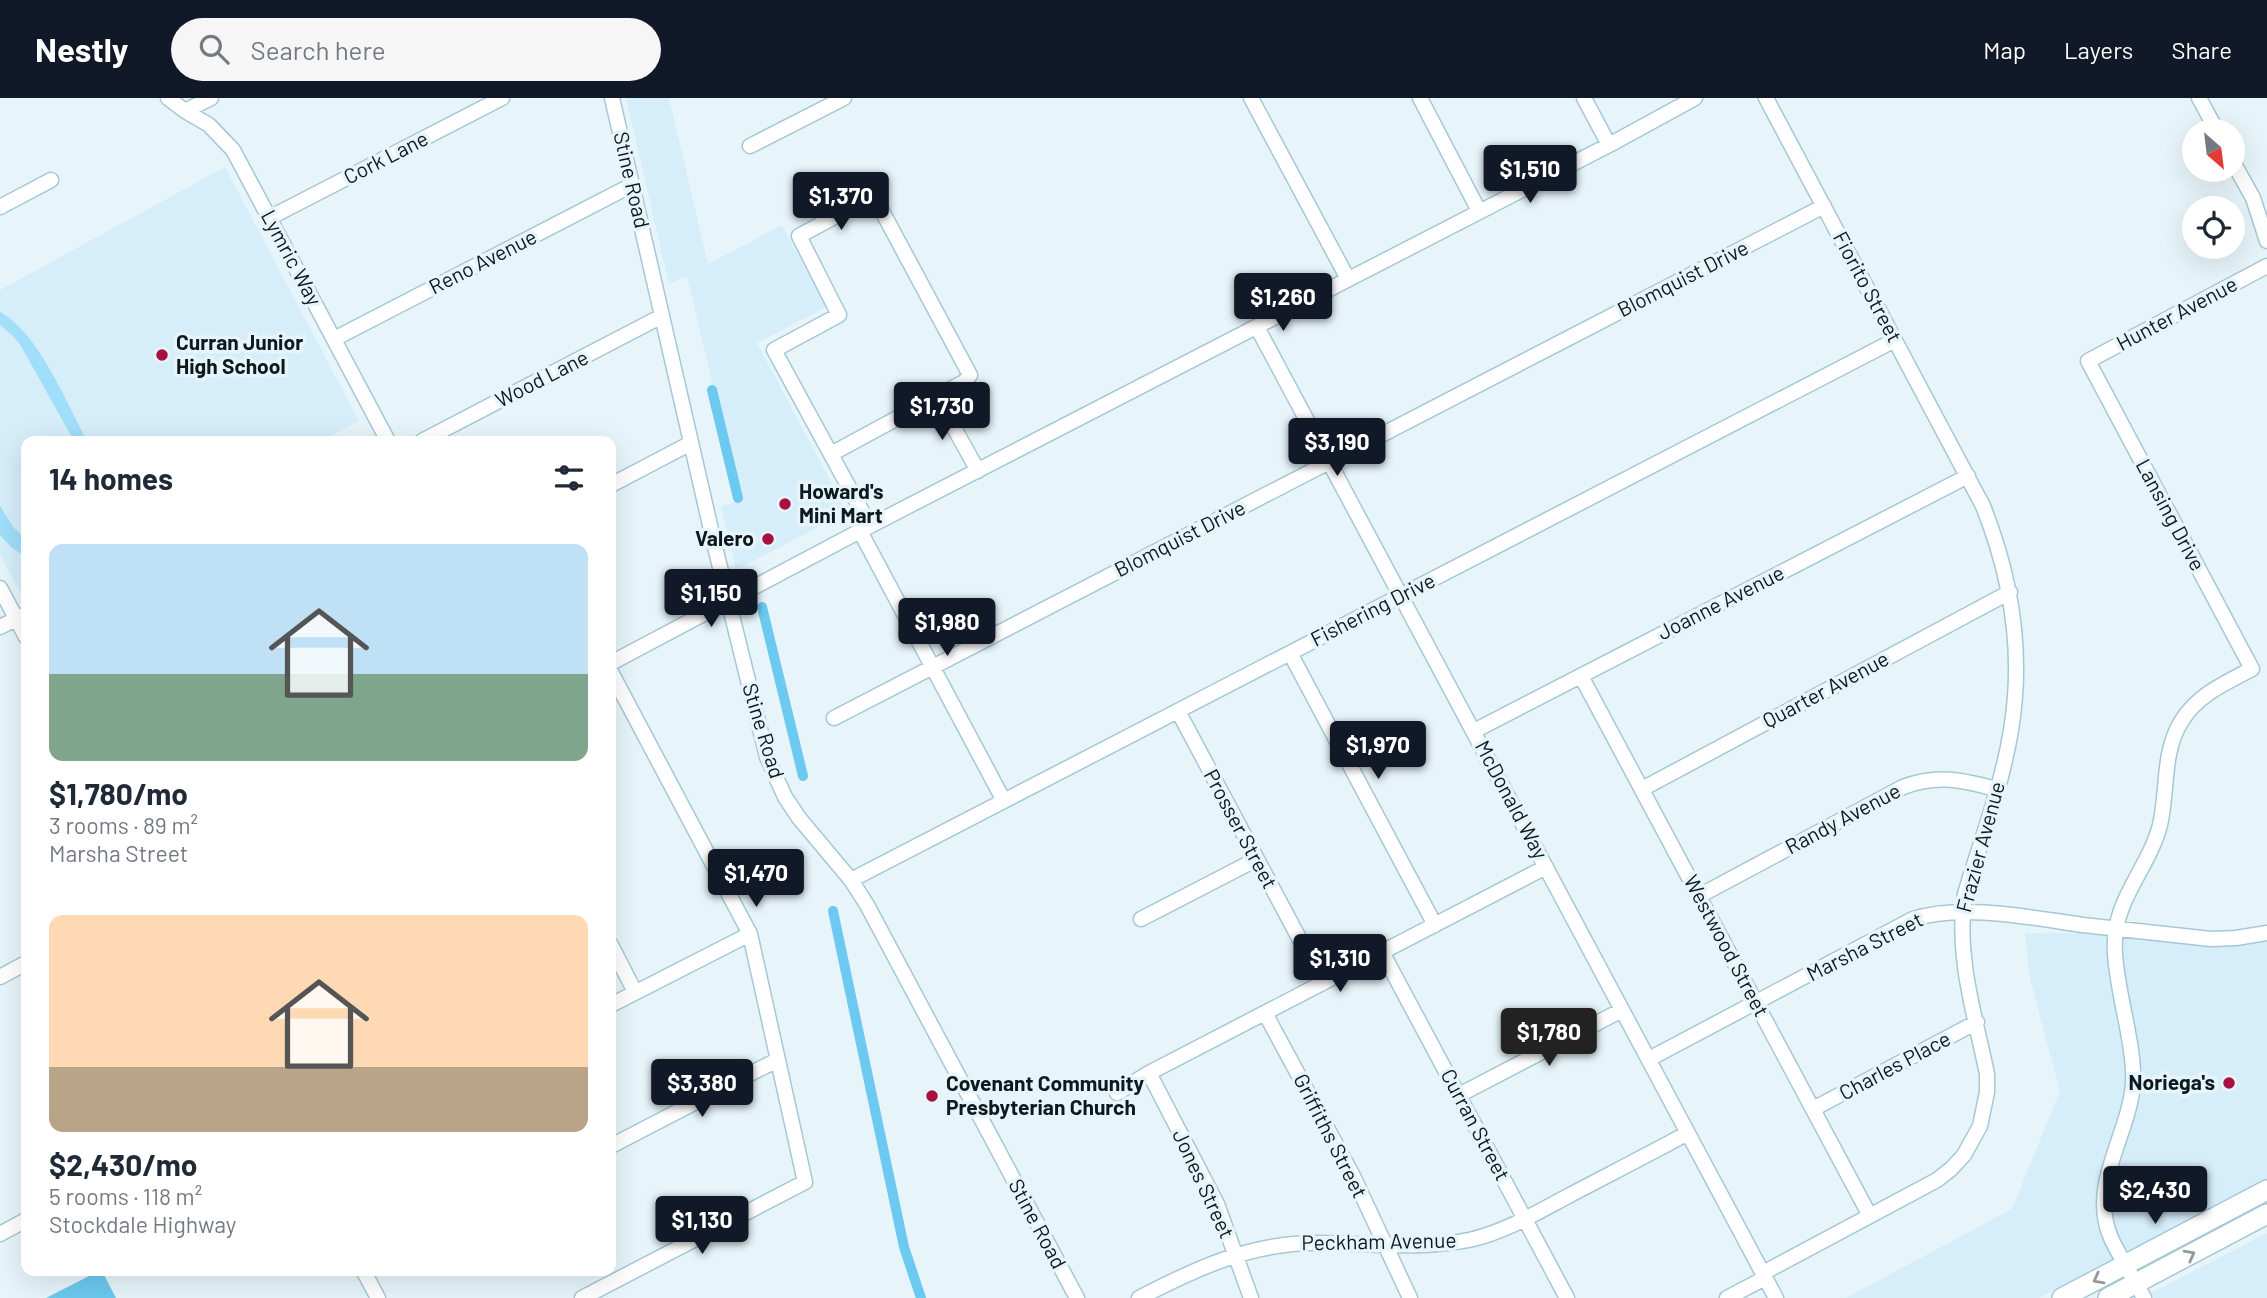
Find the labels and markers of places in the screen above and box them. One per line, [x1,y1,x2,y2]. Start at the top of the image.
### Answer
pin: $1,510 [1473,146,1587,205]
pin: $1,370 [784,172,898,232]
pin: $1,260 [1226,274,1340,333]
place label: Curran Junior High School [176,329,303,378]
marker: Curran Junior High School [154,347,170,363]
pin: $1,730 [885,382,999,442]
pin: $3,190 [1280,418,1394,478]
place label: Howard's Mini Mart [799,478,884,527]
marker: Howard's Mini Mart [777,496,793,512]
place label: Valero [695,525,754,550]
marker: Valero [760,531,776,547]
pin: $1,150 [654,570,768,629]
pin: $1,980 [890,598,1004,658]
pin: $1,970 [1321,722,1435,781]
pin: $1,470 [699,850,813,909]
pin: $1,310 [1283,934,1397,994]
pin: $1,780 [1492,1009,1606,1068]
pin: $3,380 [645,1060,759,1119]
place label: Noriega's [2129,1069,2215,1094]
place label: Covenant Community Presbyterian Church [946,1070,1145,1119]
marker: Noriega's [2221,1075,2237,1091]
marker: Covenant Community Presbyterian Church [924,1088,940,1104]
pin: $2,430 [2098,1166,2212,1226]
pin: $1,130 [645,1196,759,1256]

